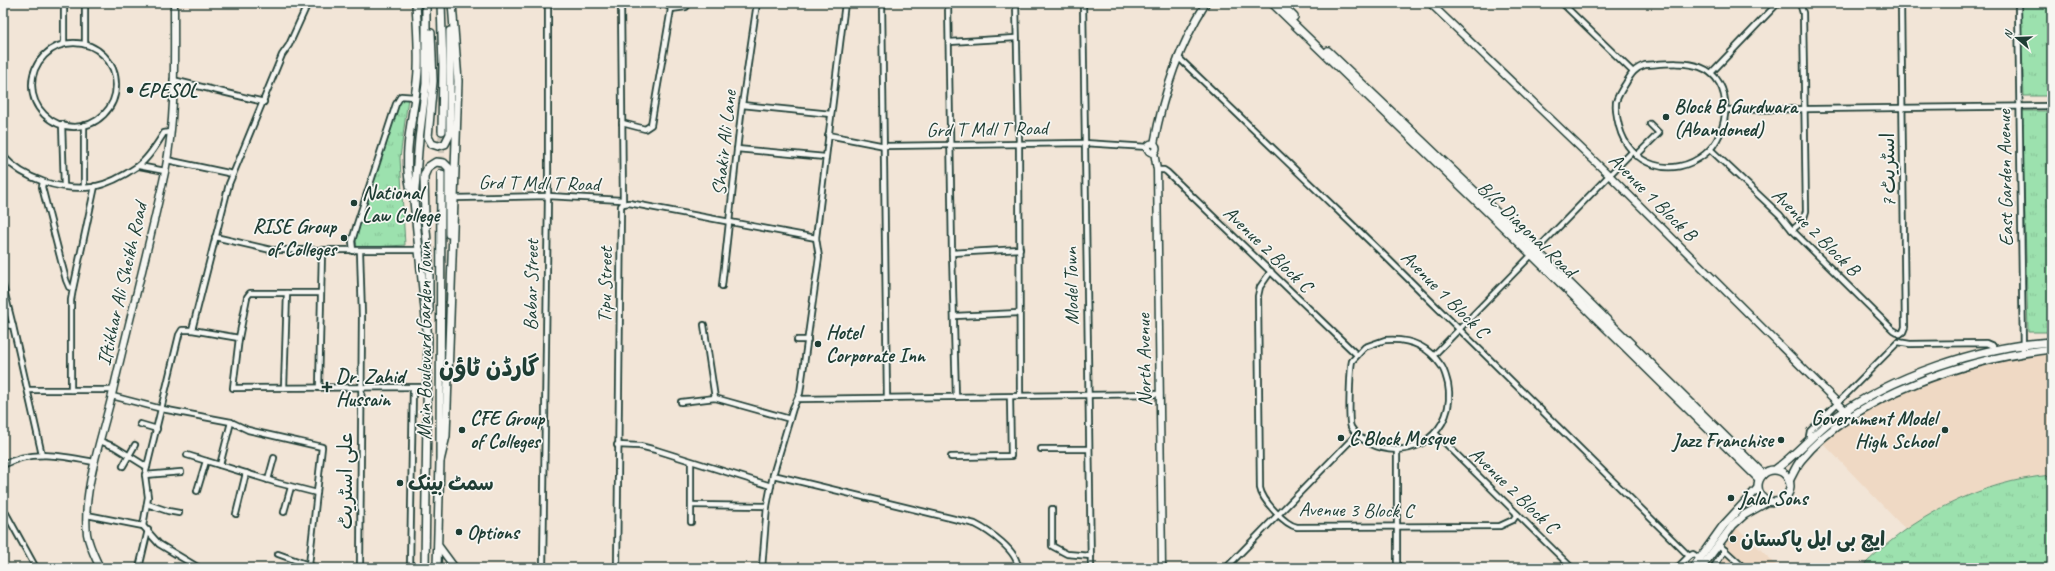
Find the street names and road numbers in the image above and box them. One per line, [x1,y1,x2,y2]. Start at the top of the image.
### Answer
street label: Shakir Ali Lane [706,88,742,197]
street label: East Garden Avenue [1991,108,2019,247]
street label: Grd T Mdl T Road [926,115,1051,143]
street label: اسٹریٹ 7 [1875,132,1901,208]
street label: Avenue 1 Block B [1603,147,1704,248]
street label: Grd T Mdl T Road [478,169,603,197]
street label: B/C Diagonal Road [1472,175,1584,285]
street label: Avenue 2 Block B [1766,182,1867,283]
street label: Iftikhar Ali Sheikh Road [91,197,154,368]
street label: Avenue 2 Block C [1218,200,1320,299]
street label: Babar Street [518,237,544,331]
street label: Main Boulevard Garden Town [412,241,437,440]
street label: Tipu Street [592,244,618,323]
street label: Avenue 1 Block C [1396,245,1496,345]
street label: Model Town [1058,246,1084,325]
street label: North Avenue [1131,312,1157,407]
street label: علی اسٹریٹ [333,433,358,529]
street label: Avenue 2 Block C [1464,441,1566,540]
street label: Avenue 3 Block C [1299,497,1416,524]

